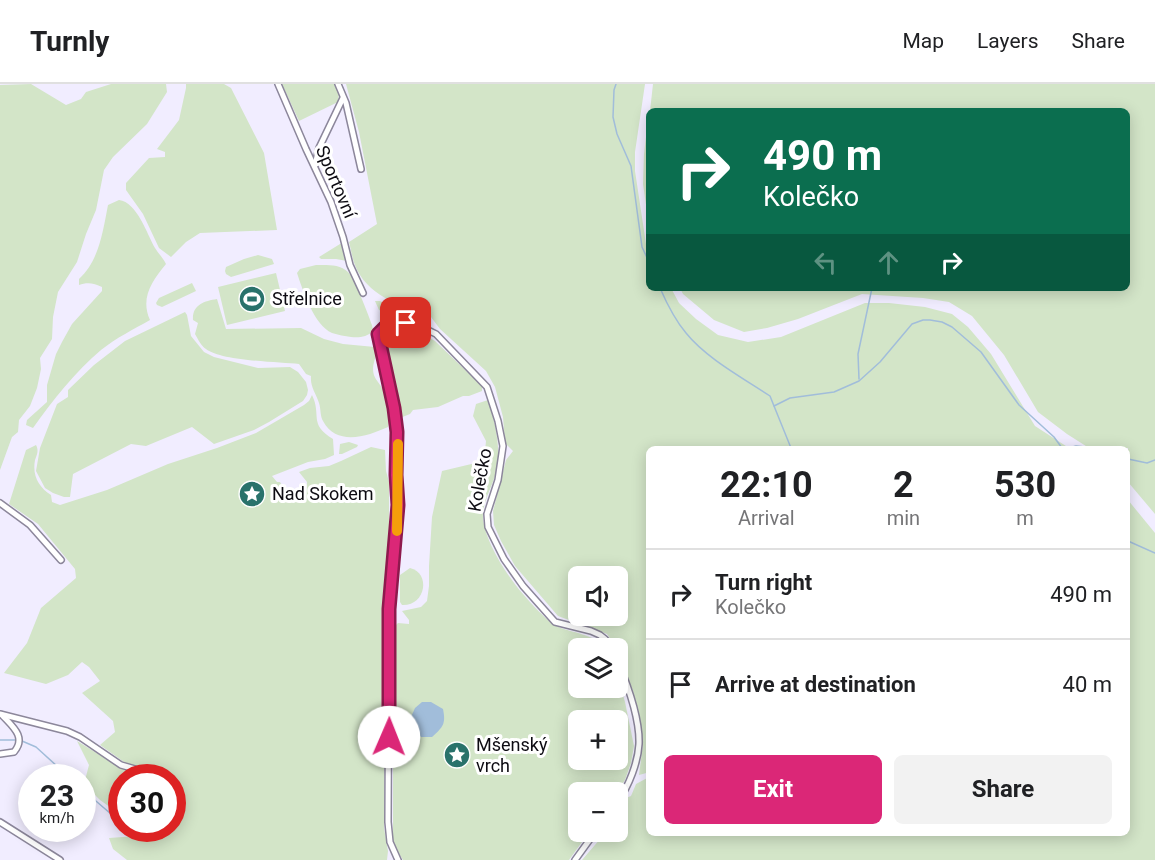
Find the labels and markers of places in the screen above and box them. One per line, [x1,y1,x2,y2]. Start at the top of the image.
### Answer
sports icon: Střelnice [237,284,267,314]
place label: Střelnice [272,288,342,309]
pin [380,297,431,348]
place icon: Nad Skokem [237,479,267,509]
place label: Nad Skokem [272,483,374,504]
place label: Mšenský vrch [476,734,548,776]
place icon: Mšenský vrch [442,740,472,770]

